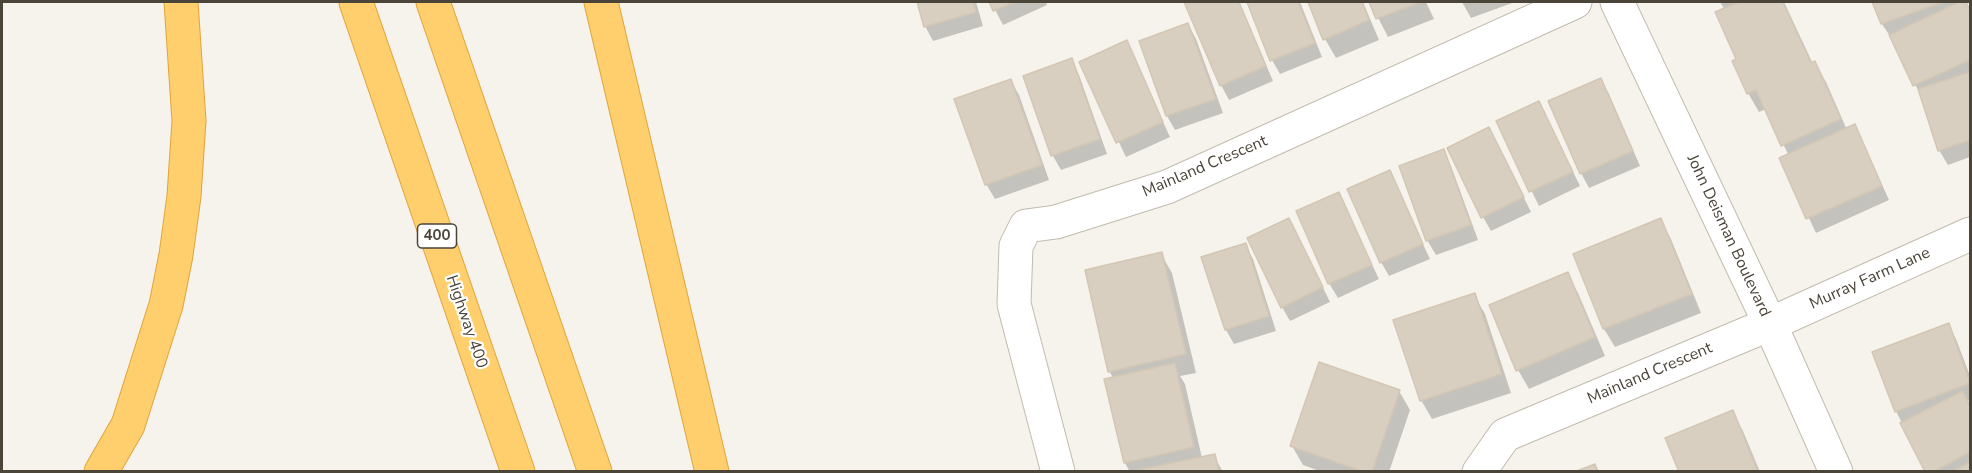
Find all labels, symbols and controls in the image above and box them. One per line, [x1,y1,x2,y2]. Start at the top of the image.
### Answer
street label: Mainland Crescent [1140,132,1270,202]
street label: John Deisman Boulevard [1682,152,1774,320]
road number: 400 [418,224,456,248]
street label: Murray Farm Lane [1807,244,1933,314]
street label: Highway 400 [441,273,491,371]
street label: Mainland Crescent [1585,339,1715,409]

